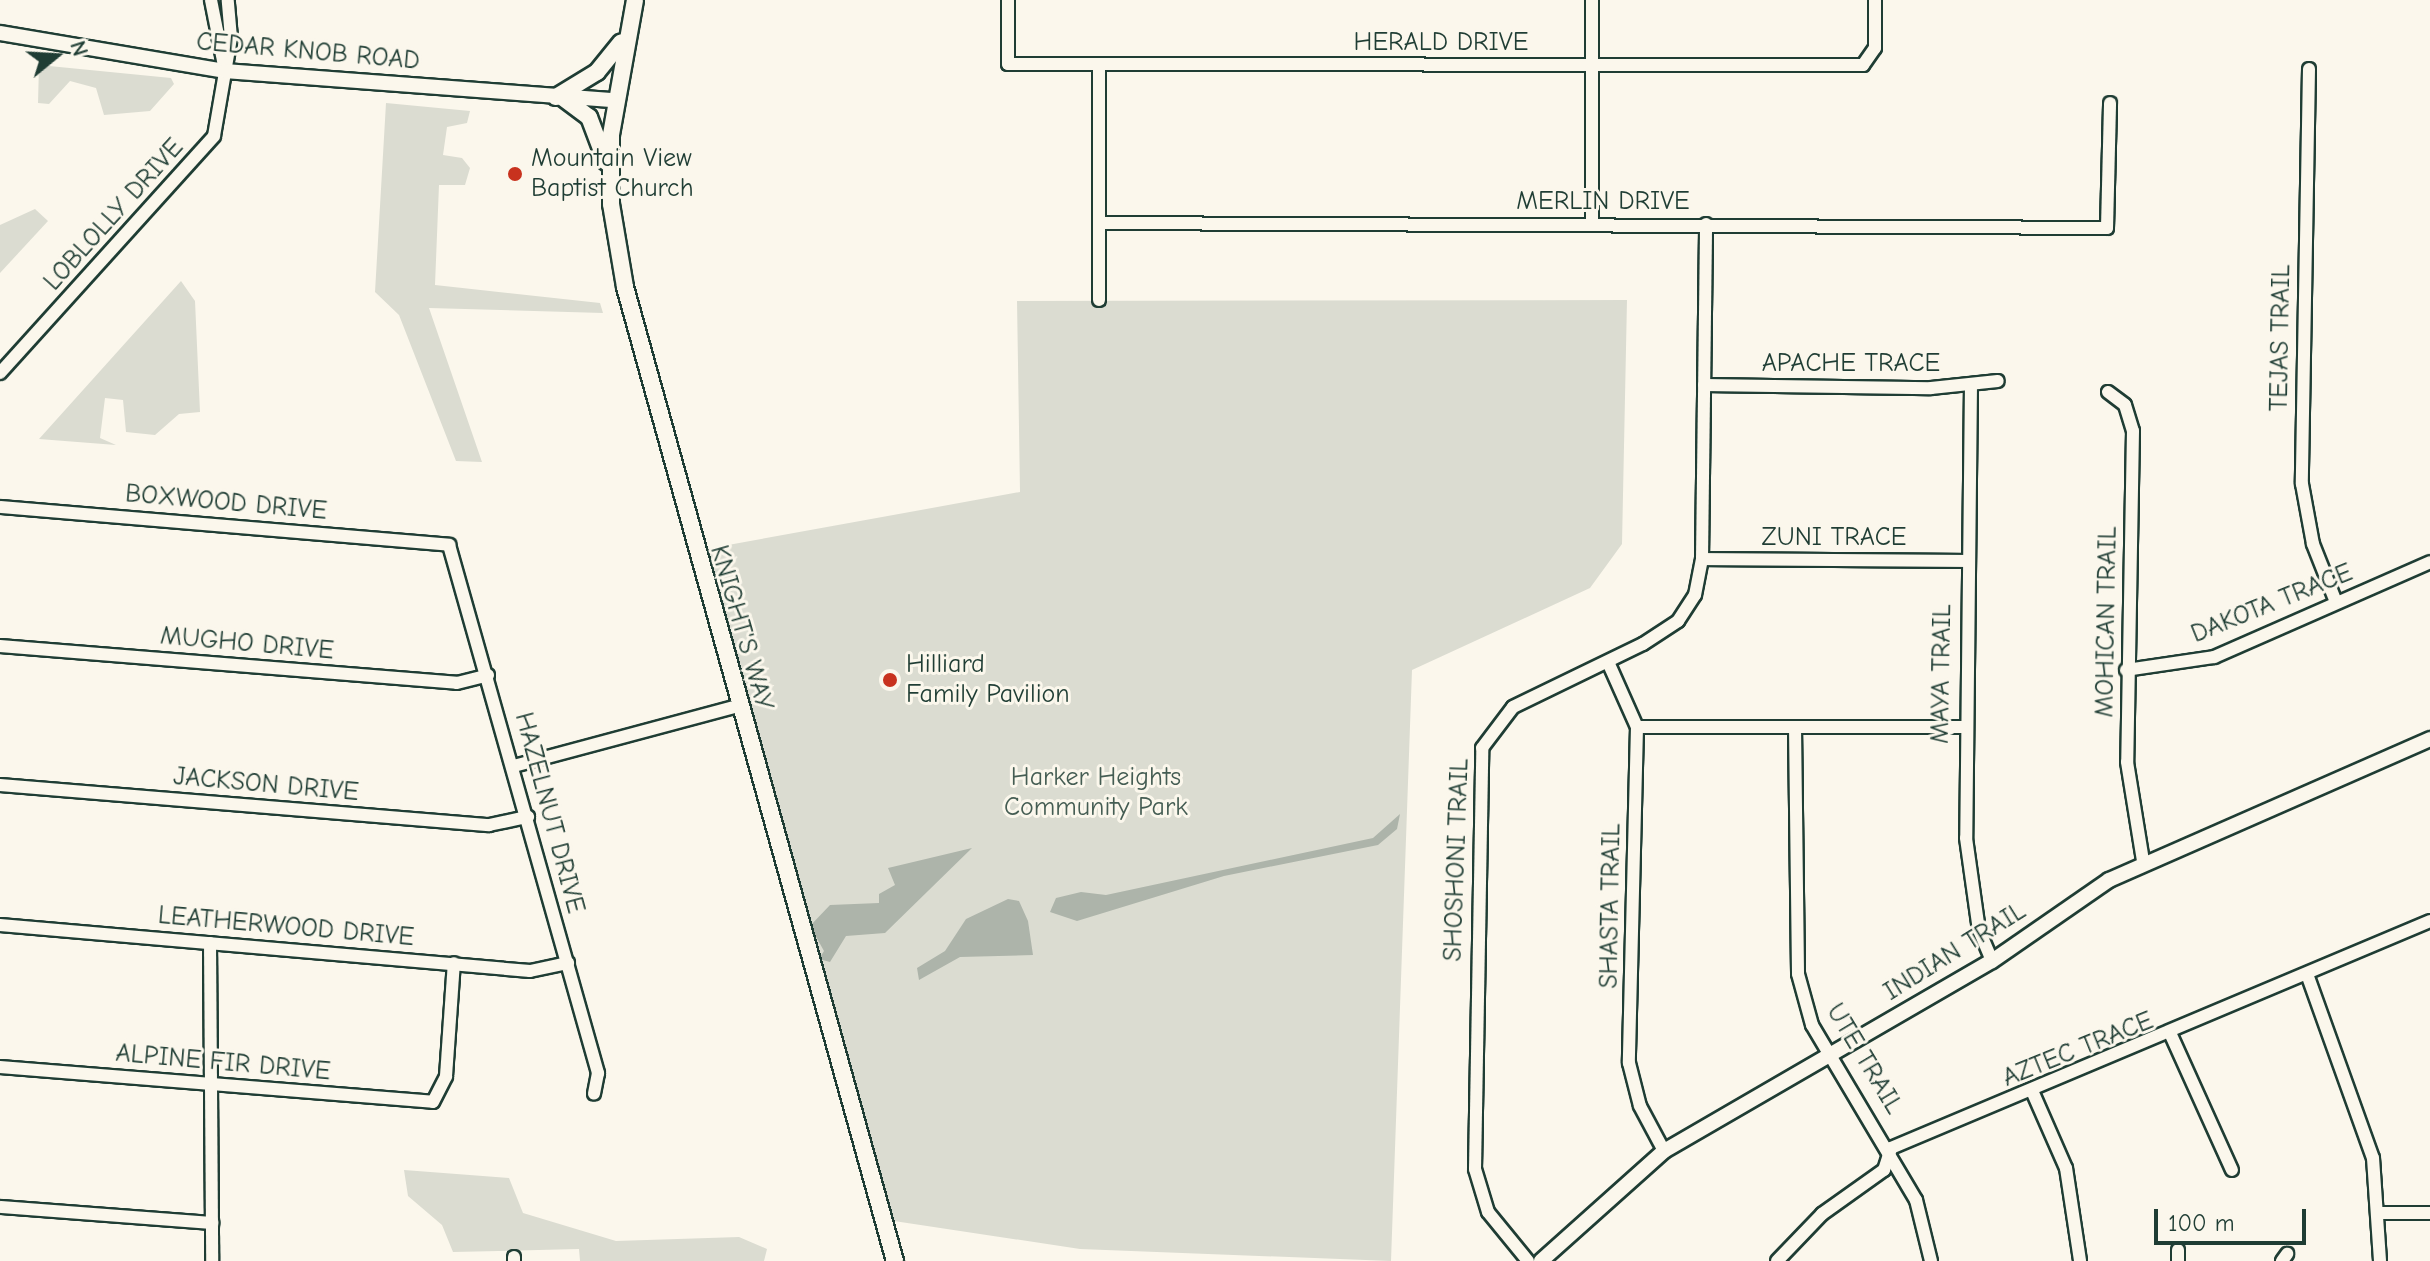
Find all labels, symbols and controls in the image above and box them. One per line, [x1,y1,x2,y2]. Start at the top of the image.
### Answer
north arrow [16,16,96,96]
street label: CEDAR KNOB ROAD [195,27,421,77]
street label: HERALD DRIVE [1354,27,1528,59]
text: N [64,38,93,59]
street label: LOBLOLLY DRIVE [38,133,190,297]
place label: Mountain View Baptist Church [531,143,694,204]
marker: Mountain View Baptist Church [506,165,524,183]
street label: MERLIN DRIVE [1516,186,1690,218]
street label: TEJAS TRAIL [2264,264,2298,412]
street label: APACHE TRACE [1762,348,1940,380]
street label: BOXWOOD DRIVE [124,479,328,527]
street label: ZUNI TRACE [1762,522,1906,554]
street label: MOHICAN TRAIL [2090,526,2124,718]
street label: KNIGHT'S WAY [703,542,779,714]
street label: DAKOTA TRACE [2187,557,2357,651]
street label: MAYA TRAIL [1925,604,1959,744]
street label: MUGHO DRIVE [159,621,335,667]
place label: Hilliard Family Pavilion [906,649,1070,710]
marker: Hilliard Family Pavilion [881,671,899,689]
street label: HAZELNUT DRIVE [507,709,591,917]
street label: SHOSHONI TRAIL [1438,758,1476,962]
street label: JACKSON DRIVE [172,761,360,809]
park label: Harker Heights Community Park [1004,762,1188,824]
street label: SHASTA TRAIL [1594,823,1628,989]
street label: INDIAN TRAIL [1878,896,2032,1008]
street label: LEATHERWOOD DRIVE [157,900,415,954]
street label: UTE TRAIL [1819,998,1909,1120]
street label: AZTEC TRACE [1998,1006,2158,1094]
street label: ALPINE FIR DRIVE [114,1038,332,1088]
scale bar [2158,1193,2310,1243]
text: 100 m [2168,1209,2235,1237]

